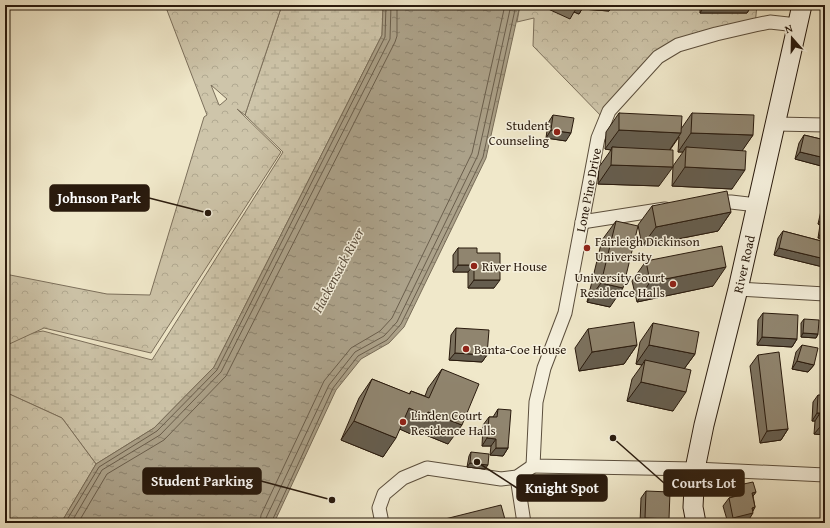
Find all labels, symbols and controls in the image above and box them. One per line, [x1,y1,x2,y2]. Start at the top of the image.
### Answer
north arrow [772,18,812,58]
text: N [782,20,795,37]
place label: Student Counseling [489,116,550,150]
marker: Student Counseling [552,127,562,137]
street label: Lone Pine Drive [571,146,606,234]
callout: Johnson Park [50,185,149,211]
text: Johnson Park [55,188,142,208]
water label: Hackensack River [307,223,369,317]
place label: Fairleigh Dickinson University [595,232,700,266]
street label: River Road [728,233,760,295]
marker: Fairleigh Dickinson University [582,243,592,253]
place label: River House [482,257,547,276]
marker: River House [469,261,479,271]
place label: University Court Residence Halls [574,268,665,302]
marker: University Court Residence Halls [668,279,678,289]
place label: Banta-Coe House [474,340,566,359]
marker: Banta-Coe House [461,344,471,354]
place label: Linden Court Residence Halls [411,406,496,440]
marker: Linden Court Residence Halls [398,417,408,427]
callout: Student Parking [143,468,261,494]
callout: Courts Lot [664,470,744,496]
text: Student Parking [151,471,254,491]
text: Courts Lot [672,473,737,493]
callout: Knight Spot [517,475,607,501]
text: Knight Spot [525,478,599,498]

